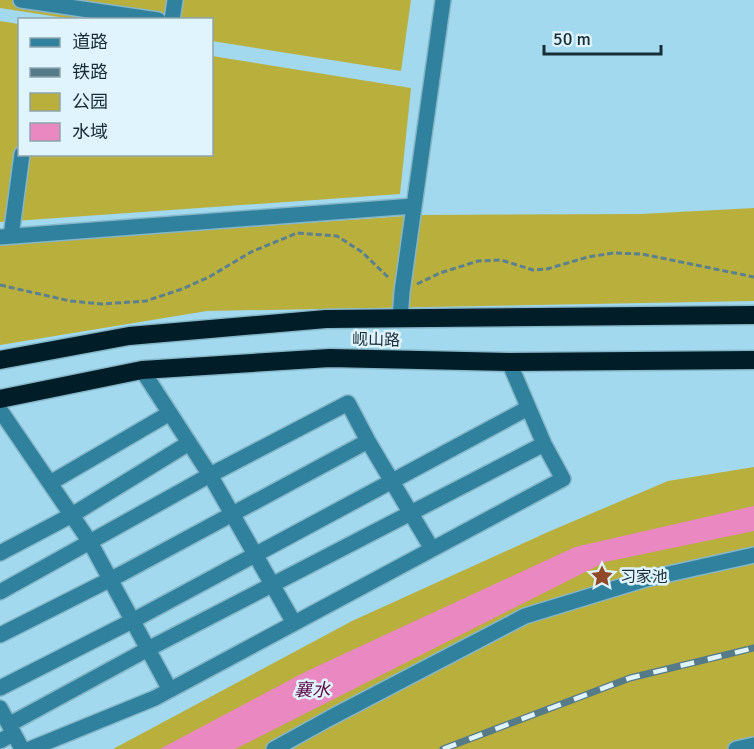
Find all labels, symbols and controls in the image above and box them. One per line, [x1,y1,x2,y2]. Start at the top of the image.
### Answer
legend [18,18,213,156]
scale bar [544,18,661,56]
text: 50 m [553,28,591,50]
text: 道路 [72,31,108,53]
text: 铁路 [72,61,108,83]
text: 公园 [72,91,108,113]
text: 水域 [72,121,108,143]
street label: 岘山路 [352,330,400,350]
place icon: 习家池 [589,563,615,589]
place label: 习家池 [620,567,668,587]
water label: 襄水 [294,679,331,701]

